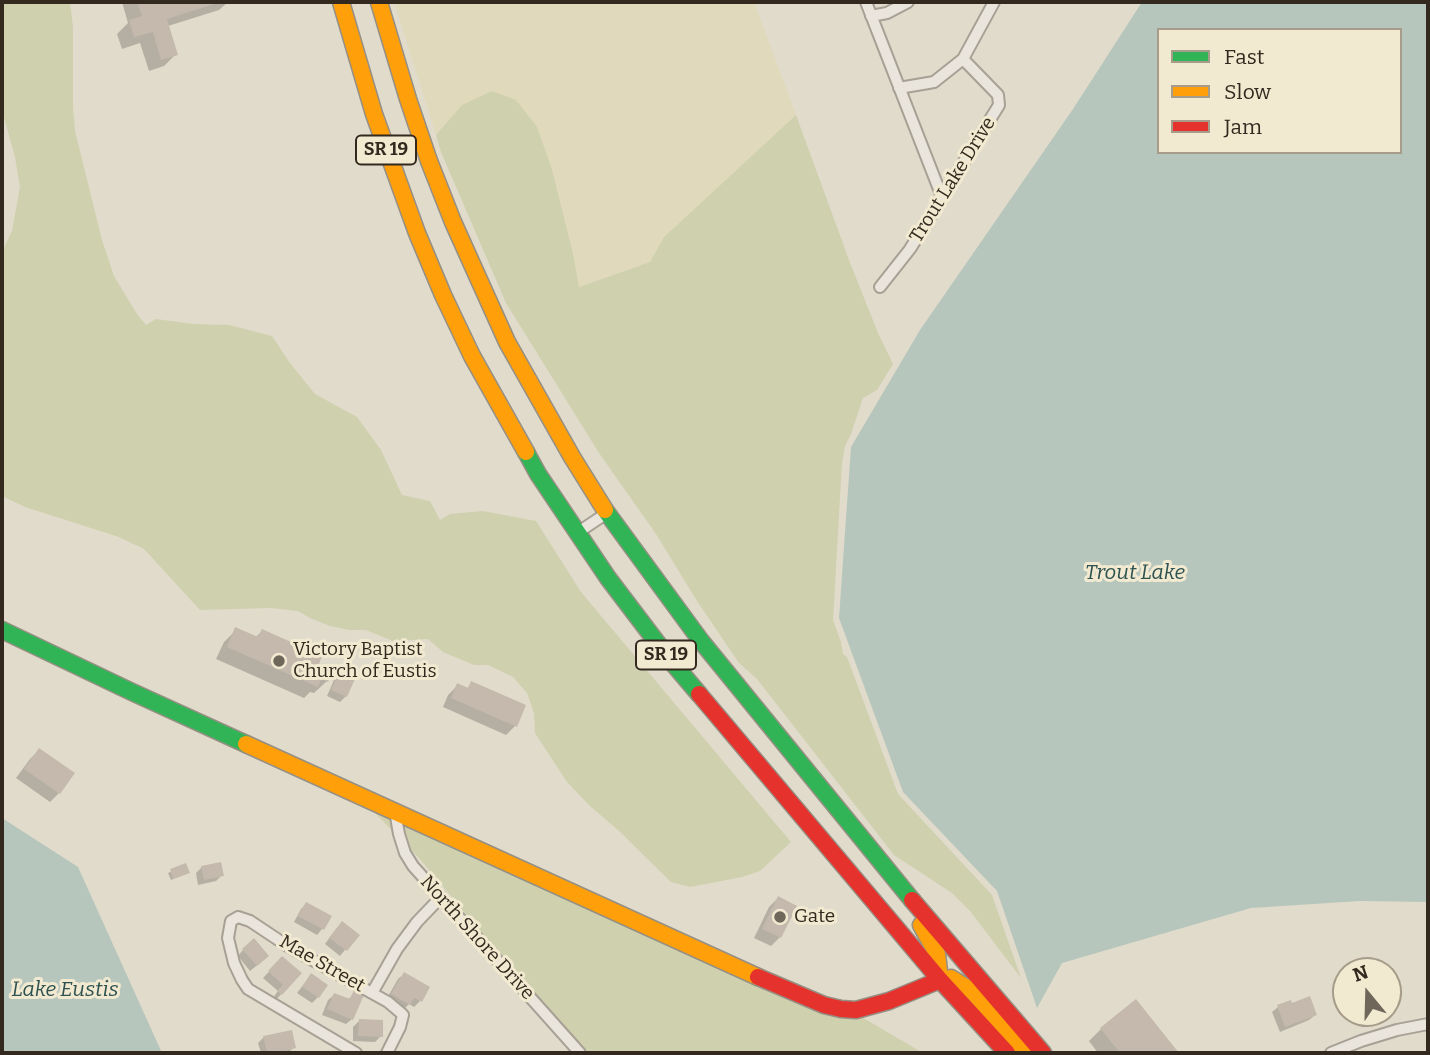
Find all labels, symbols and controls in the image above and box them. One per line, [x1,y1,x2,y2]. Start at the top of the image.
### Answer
legend [1157,28,1402,154]
text: Fast [1224,44,1264,70]
text: Slow [1224,79,1271,105]
street label: Trout Lake Drive [905,113,1001,247]
text: Jam [1224,114,1262,140]
road number: SR 19 [356,135,416,164]
water label: Trout Lake [1085,560,1185,586]
place label: Victory Baptist Church of Eustis [293,639,437,683]
road number: SR 19 [636,640,696,670]
marker: Victory Baptist Church of Eustis [271,653,287,669]
street label: North Shore Drive [415,871,539,1005]
place label: Gate [794,906,835,928]
marker: Gate [772,909,788,925]
street label: Mae Street [275,930,369,998]
north arrow [1332,957,1402,1027]
text: N [1350,960,1371,987]
water label: Lake Eustis [12,977,118,1003]

